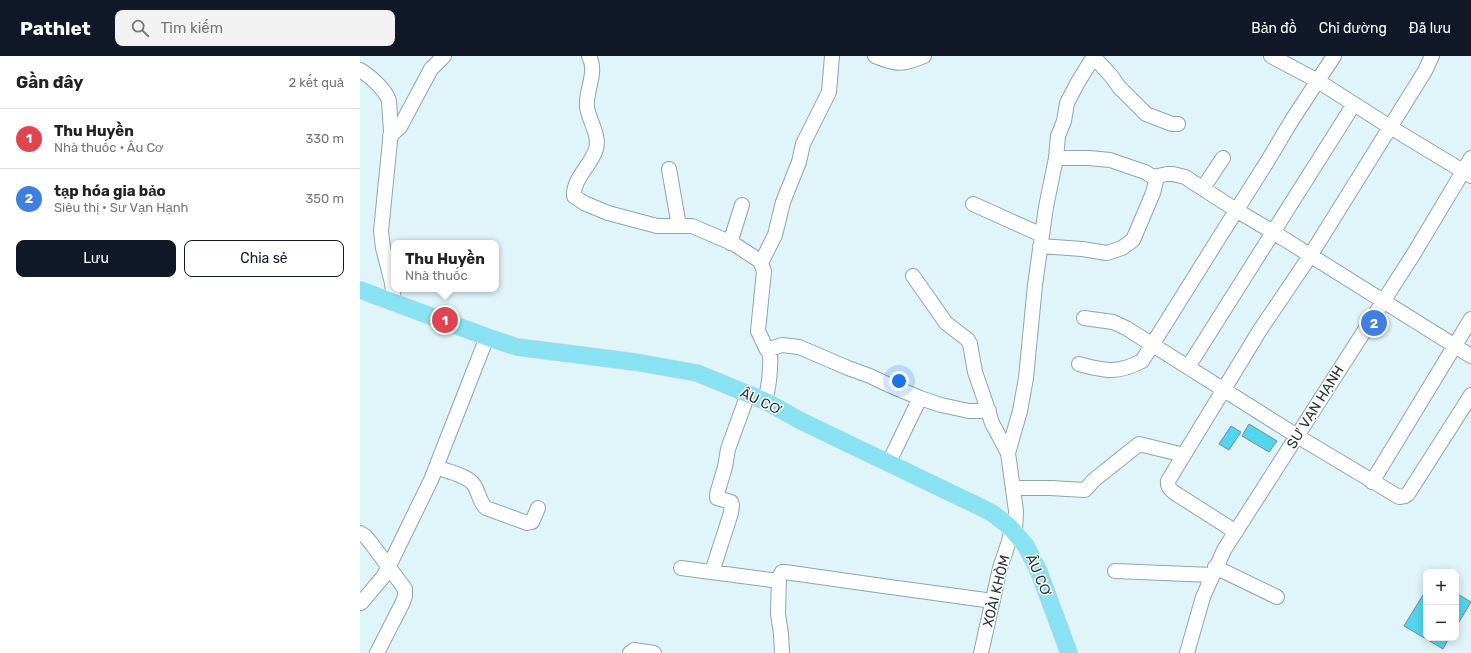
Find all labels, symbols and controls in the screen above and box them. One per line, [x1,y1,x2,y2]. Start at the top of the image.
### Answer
search box [115,10,395,46]
text: Pathlet [20,17,91,40]
icon: search [129,17,151,39]
text: Tìm kiếm [161,19,223,37]
text: Bản đồ [1251,20,1297,37]
text: Chỉ đường [1319,20,1387,37]
text: Đã lưu [1409,20,1451,37]
text: Gần đây [16,72,83,92]
text: 2 kết quả [288,75,344,90]
text: Thu Huyền [54,122,134,140]
text: 1 [26,131,32,146]
text: 330 m [305,131,344,146]
text: Nhà thuốc · Âu Cơ [54,140,164,155]
text: tạp hóa gia bảo [54,182,166,200]
text: 2 [25,191,33,206]
text: 350 m [305,191,344,206]
text: Siêu thị · Sư Vạn Hạnh [54,200,189,215]
button: Lưu [16,240,176,277]
button: Chia sẻ [184,240,344,277]
popup [391,240,499,292]
text: Thu Huyền [405,250,485,268]
text: Nhà thuốc [405,268,468,283]
pin: 1 [432,305,458,335]
pin: 2 [1361,308,1387,338]
street label: SƯ VẠN HẠNH [1283,363,1348,452]
your location [889,371,909,391]
street label: ÂU CƠ [737,383,785,419]
street label: ÂU CƠ [1022,551,1056,599]
street label: XOÀI KHÒM [978,553,1014,629]
map controls [1423,569,1459,641]
button: + [1423,569,1459,605]
button: − [1423,605,1459,641]

